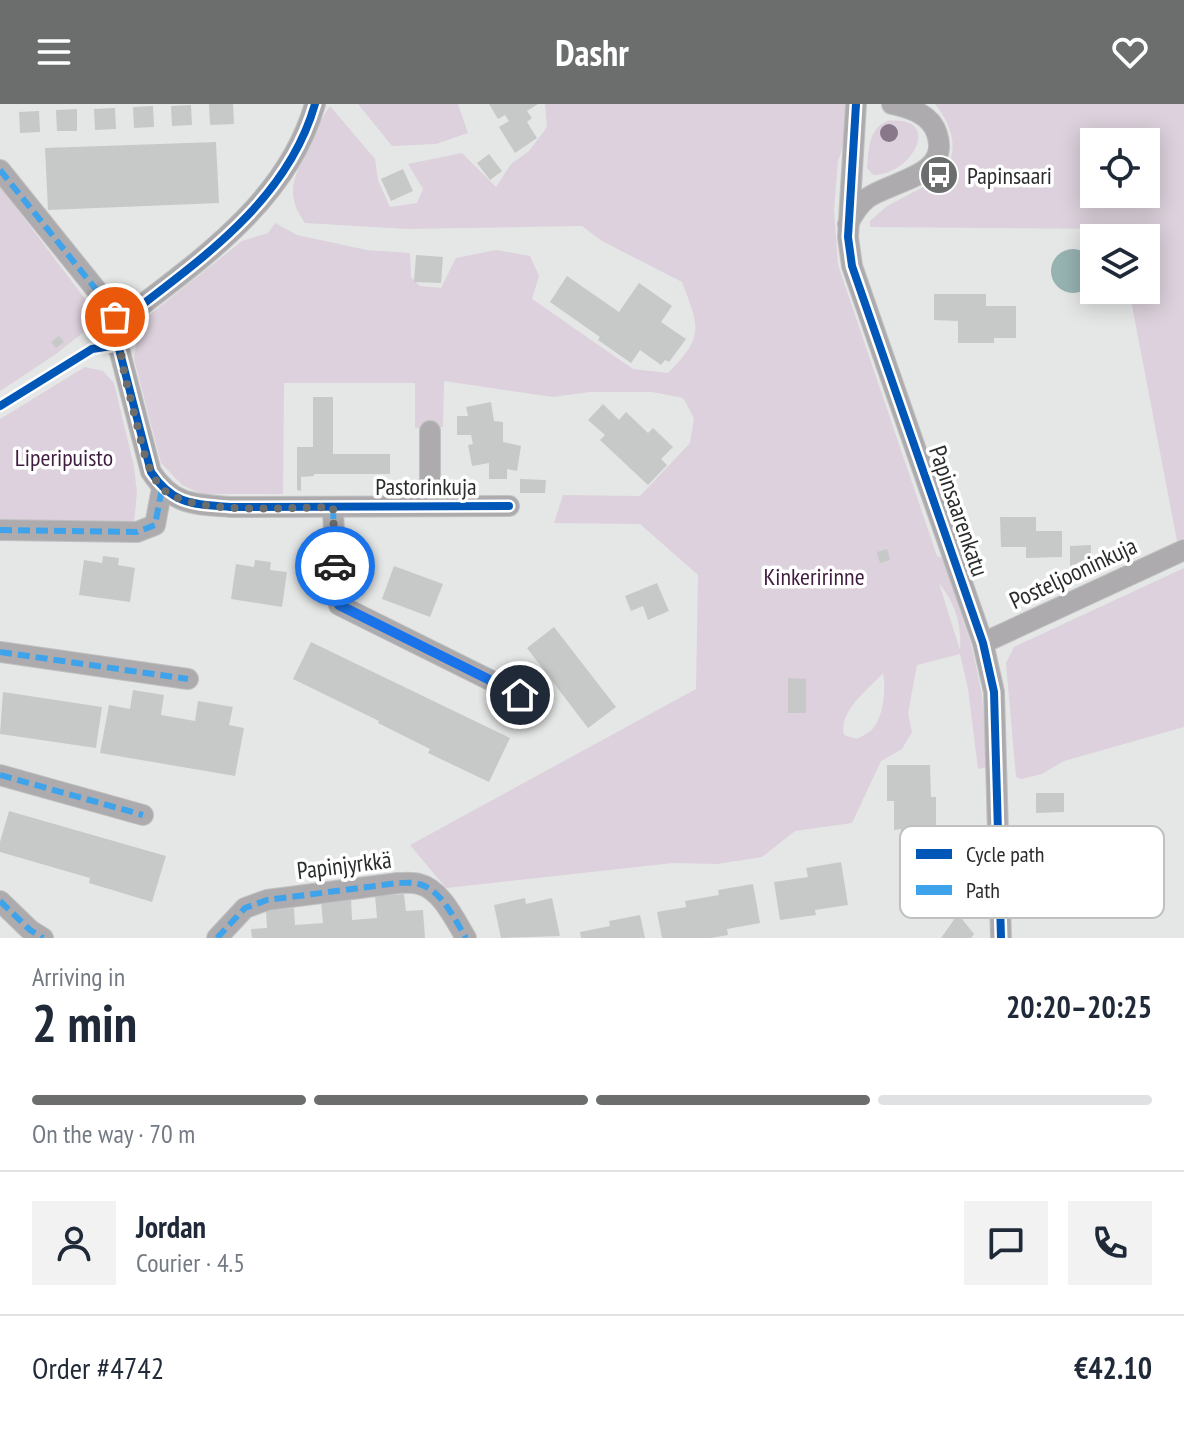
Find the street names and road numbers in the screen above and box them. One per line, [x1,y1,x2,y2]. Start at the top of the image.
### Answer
street label: Papinsaarenkatu [922,442,996,580]
street label: Pastorinkuja [375,471,477,502]
street label: Posteljooninkuja [1004,530,1142,616]
street label: Papinjyrkkä [295,844,393,886]

